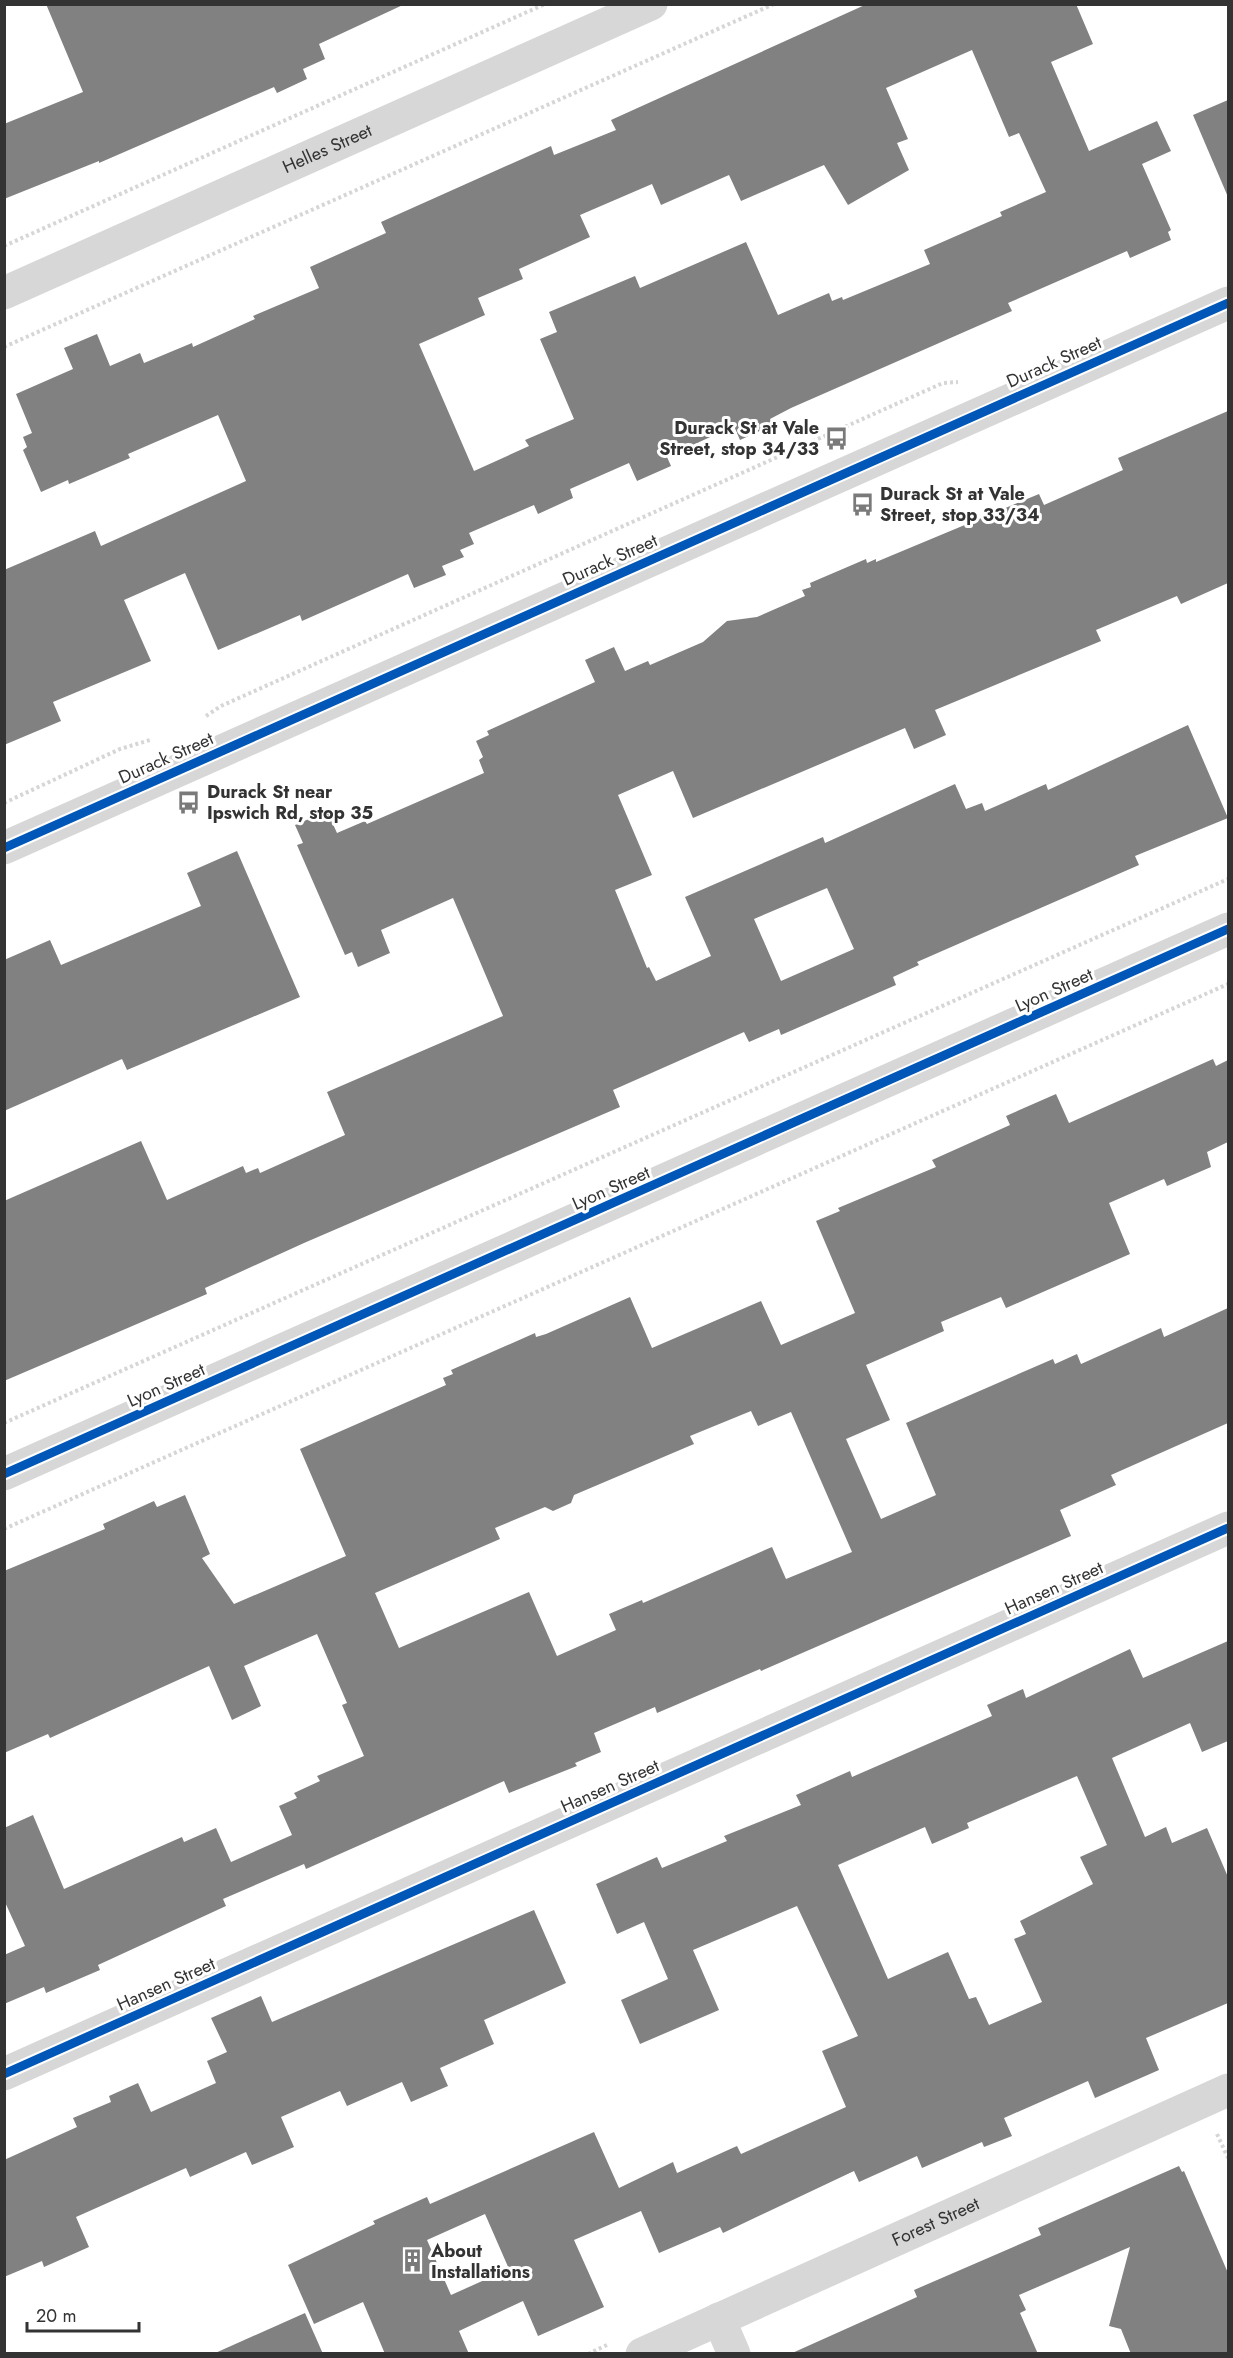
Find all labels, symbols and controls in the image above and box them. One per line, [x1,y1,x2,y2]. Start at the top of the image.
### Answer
street label: Helles Street [278,117,377,180]
street label: Durack Street [1002,329,1106,394]
place label: Durack St at Vale Street, stop 34/33 [659,415,819,462]
bus stop icon: Durack St at Vale Street, stop 34/33 [824,425,850,451]
place label: Durack St at Vale Street, stop 33/34 [880,481,1040,528]
bus stop icon: Durack St at Vale Street, stop 33/34 [849,491,875,517]
street label: Durack Street [558,527,662,592]
street label: Durack Street [114,725,218,790]
place label: Durack St near Ipswich Rd, stop 35 [207,779,373,826]
bus stop icon: Durack St near Ipswich Rd, stop 35 [176,789,202,815]
street label: Lyon Street [1011,961,1098,1019]
street label: Lyon Street [568,1159,655,1217]
street label: Lyon Street [123,1356,210,1414]
street label: Hansen Street [1001,1554,1108,1621]
street label: Hansen Street [557,1752,664,1819]
street label: Hansen Street [113,1950,220,2017]
street label: Forest Street [888,2190,984,2253]
place label: About Installations [430,2238,530,2285]
building icon: About Installations [400,2248,426,2274]
scale bar [27,2295,140,2333]
text: 20 m [36,2303,76,2329]

